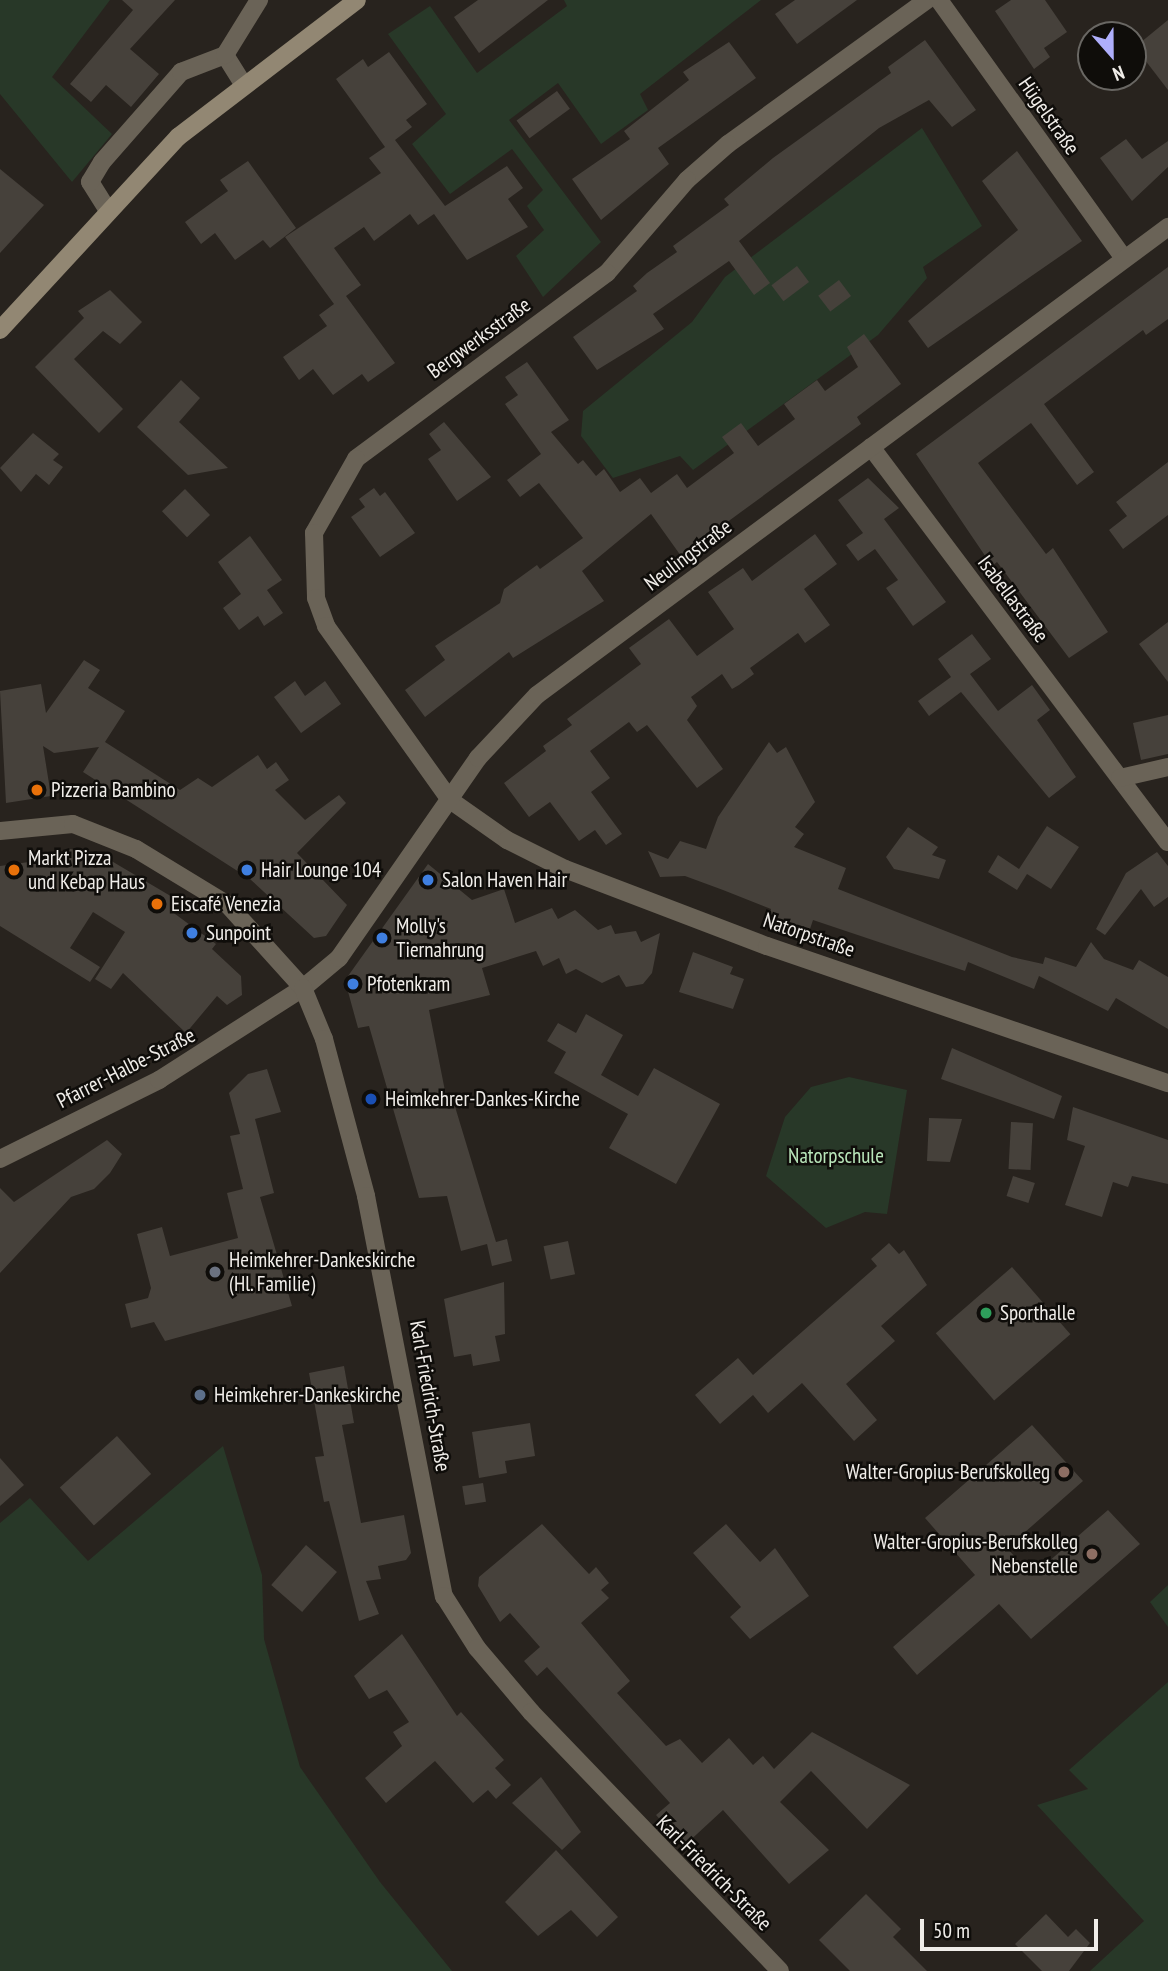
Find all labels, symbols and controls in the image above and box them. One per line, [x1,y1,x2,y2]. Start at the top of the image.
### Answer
north arrow [1077,21,1147,91]
text: N [1110,61,1128,87]
street label: Hügelstraße [1013,72,1085,160]
street label: Bergwerksstraße [423,292,535,384]
street label: Neulingstraße [639,514,737,596]
street label: Isabellastraße [972,551,1054,647]
place label: Pizzeria Bambino [51,777,176,803]
marker: Pizzeria Bambino [29,782,45,798]
place label: Markt Pizza und Kebap Haus [28,845,145,895]
place label: Hair Lounge 104 [261,857,381,883]
marker: Markt Pizza und Kebap Haus [6,862,22,878]
marker: Hair Lounge 104 [239,862,255,878]
place label: Salon Haven Hair [442,867,567,893]
marker: Salon Haven Hair [420,872,436,888]
place label: Eiscafé Venezia [171,891,282,917]
marker: Eiscafé Venezia [149,896,165,912]
street label: Natorpstraße [760,908,858,962]
place label: Molly's Tiernahrung [396,913,484,963]
place label: Sunpoint [206,920,271,946]
marker: Sunpoint [184,925,200,941]
marker: Molly's Tiernahrung [374,930,390,946]
place label: Pfotenkram [367,971,450,997]
marker: Pfotenkram [345,976,361,992]
street label: Pfarrer-Halbe-Straße [53,1022,199,1114]
place label: Heimkehrer-Dankes-Kirche [385,1086,580,1112]
marker: Heimkehrer-Dankes-Kirche [363,1091,379,1107]
park label: Natorpschule [788,1143,884,1169]
place label: Heimkehrer-Dankeskirche (Hl. Familie) [229,1247,416,1297]
marker: Heimkehrer-Dankeskirche (Hl. Familie) [207,1264,223,1280]
place label: Sporthalle [1000,1300,1075,1326]
marker: Sporthalle [978,1305,994,1321]
street label: Karl-Friedrich-Straße [404,1319,456,1473]
place label: Heimkehrer-Dankeskirche [214,1382,401,1408]
marker: Heimkehrer-Dankeskirche [192,1387,208,1403]
place label: Walter-Gropius-Berufskolleg [846,1459,1050,1485]
marker: Walter-Gropius-Berufskolleg [1056,1464,1072,1480]
place label: Walter-Gropius-Berufskolleg Nebenstelle [874,1529,1078,1579]
marker: Walter-Gropius-Berufskolleg Nebenstelle [1084,1546,1100,1562]
street label: Karl-Friedrich-Straße [651,1810,777,1936]
scale bar [923,1904,1102,1948]
text: 50 m [933,1917,970,1944]

